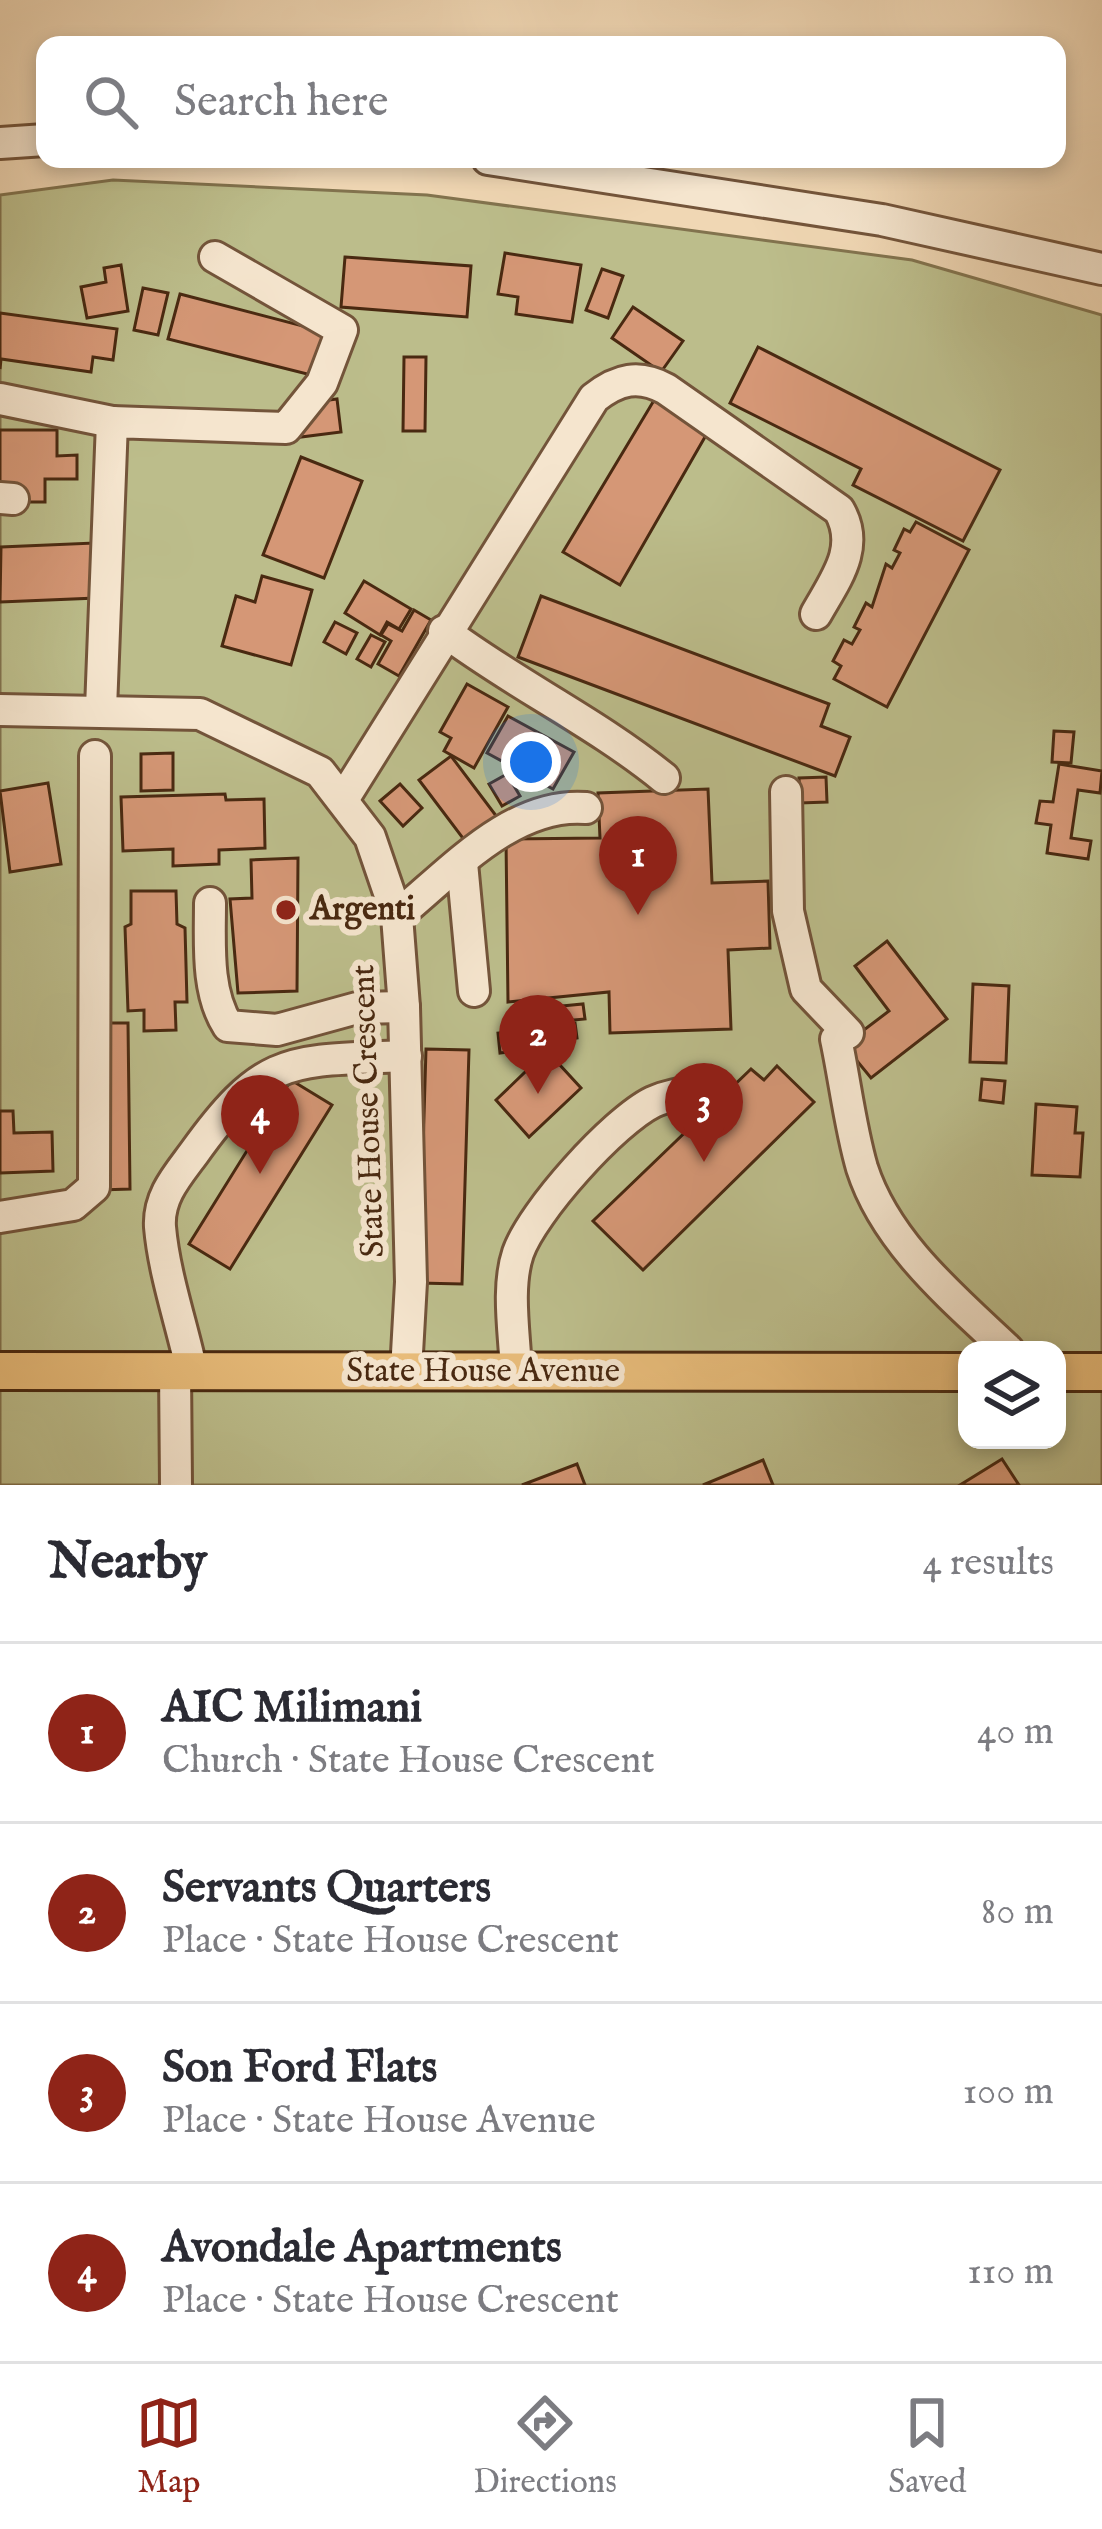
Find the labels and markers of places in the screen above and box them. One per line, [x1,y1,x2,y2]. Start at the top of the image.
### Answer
pin: 1 [599,816,677,915]
place label: Argenti [308,889,415,931]
marker: Argenti [273,897,299,923]
pin: 2 [499,995,577,1094]
pin: 3 [665,1063,743,1162]
pin: 4 [221,1075,299,1174]

